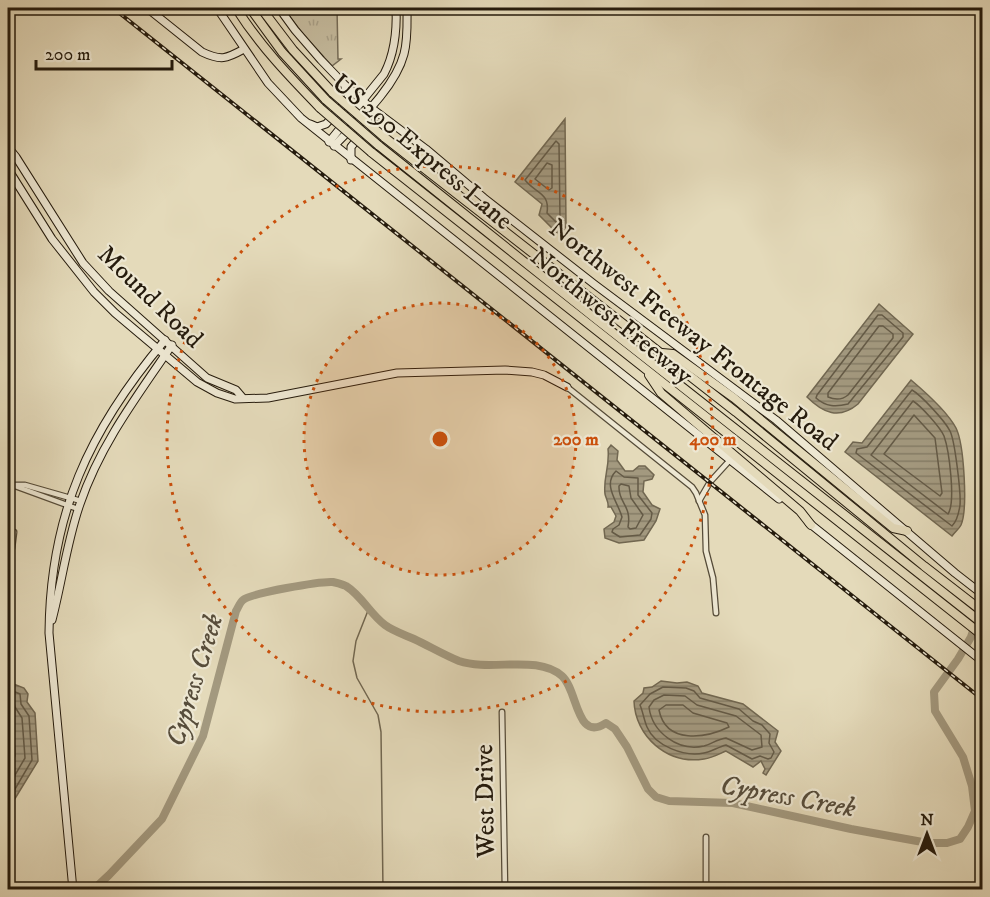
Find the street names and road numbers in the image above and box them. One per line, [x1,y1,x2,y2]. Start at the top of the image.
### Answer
street label: US 290 Express Lane [325,67,519,237]
street label: Northwest Freeway Frontage Road [542,212,845,459]
street label: Mound Road [90,238,210,356]
street label: Northwest Freeway [523,240,700,392]
street label: West Drive [468,744,503,859]

